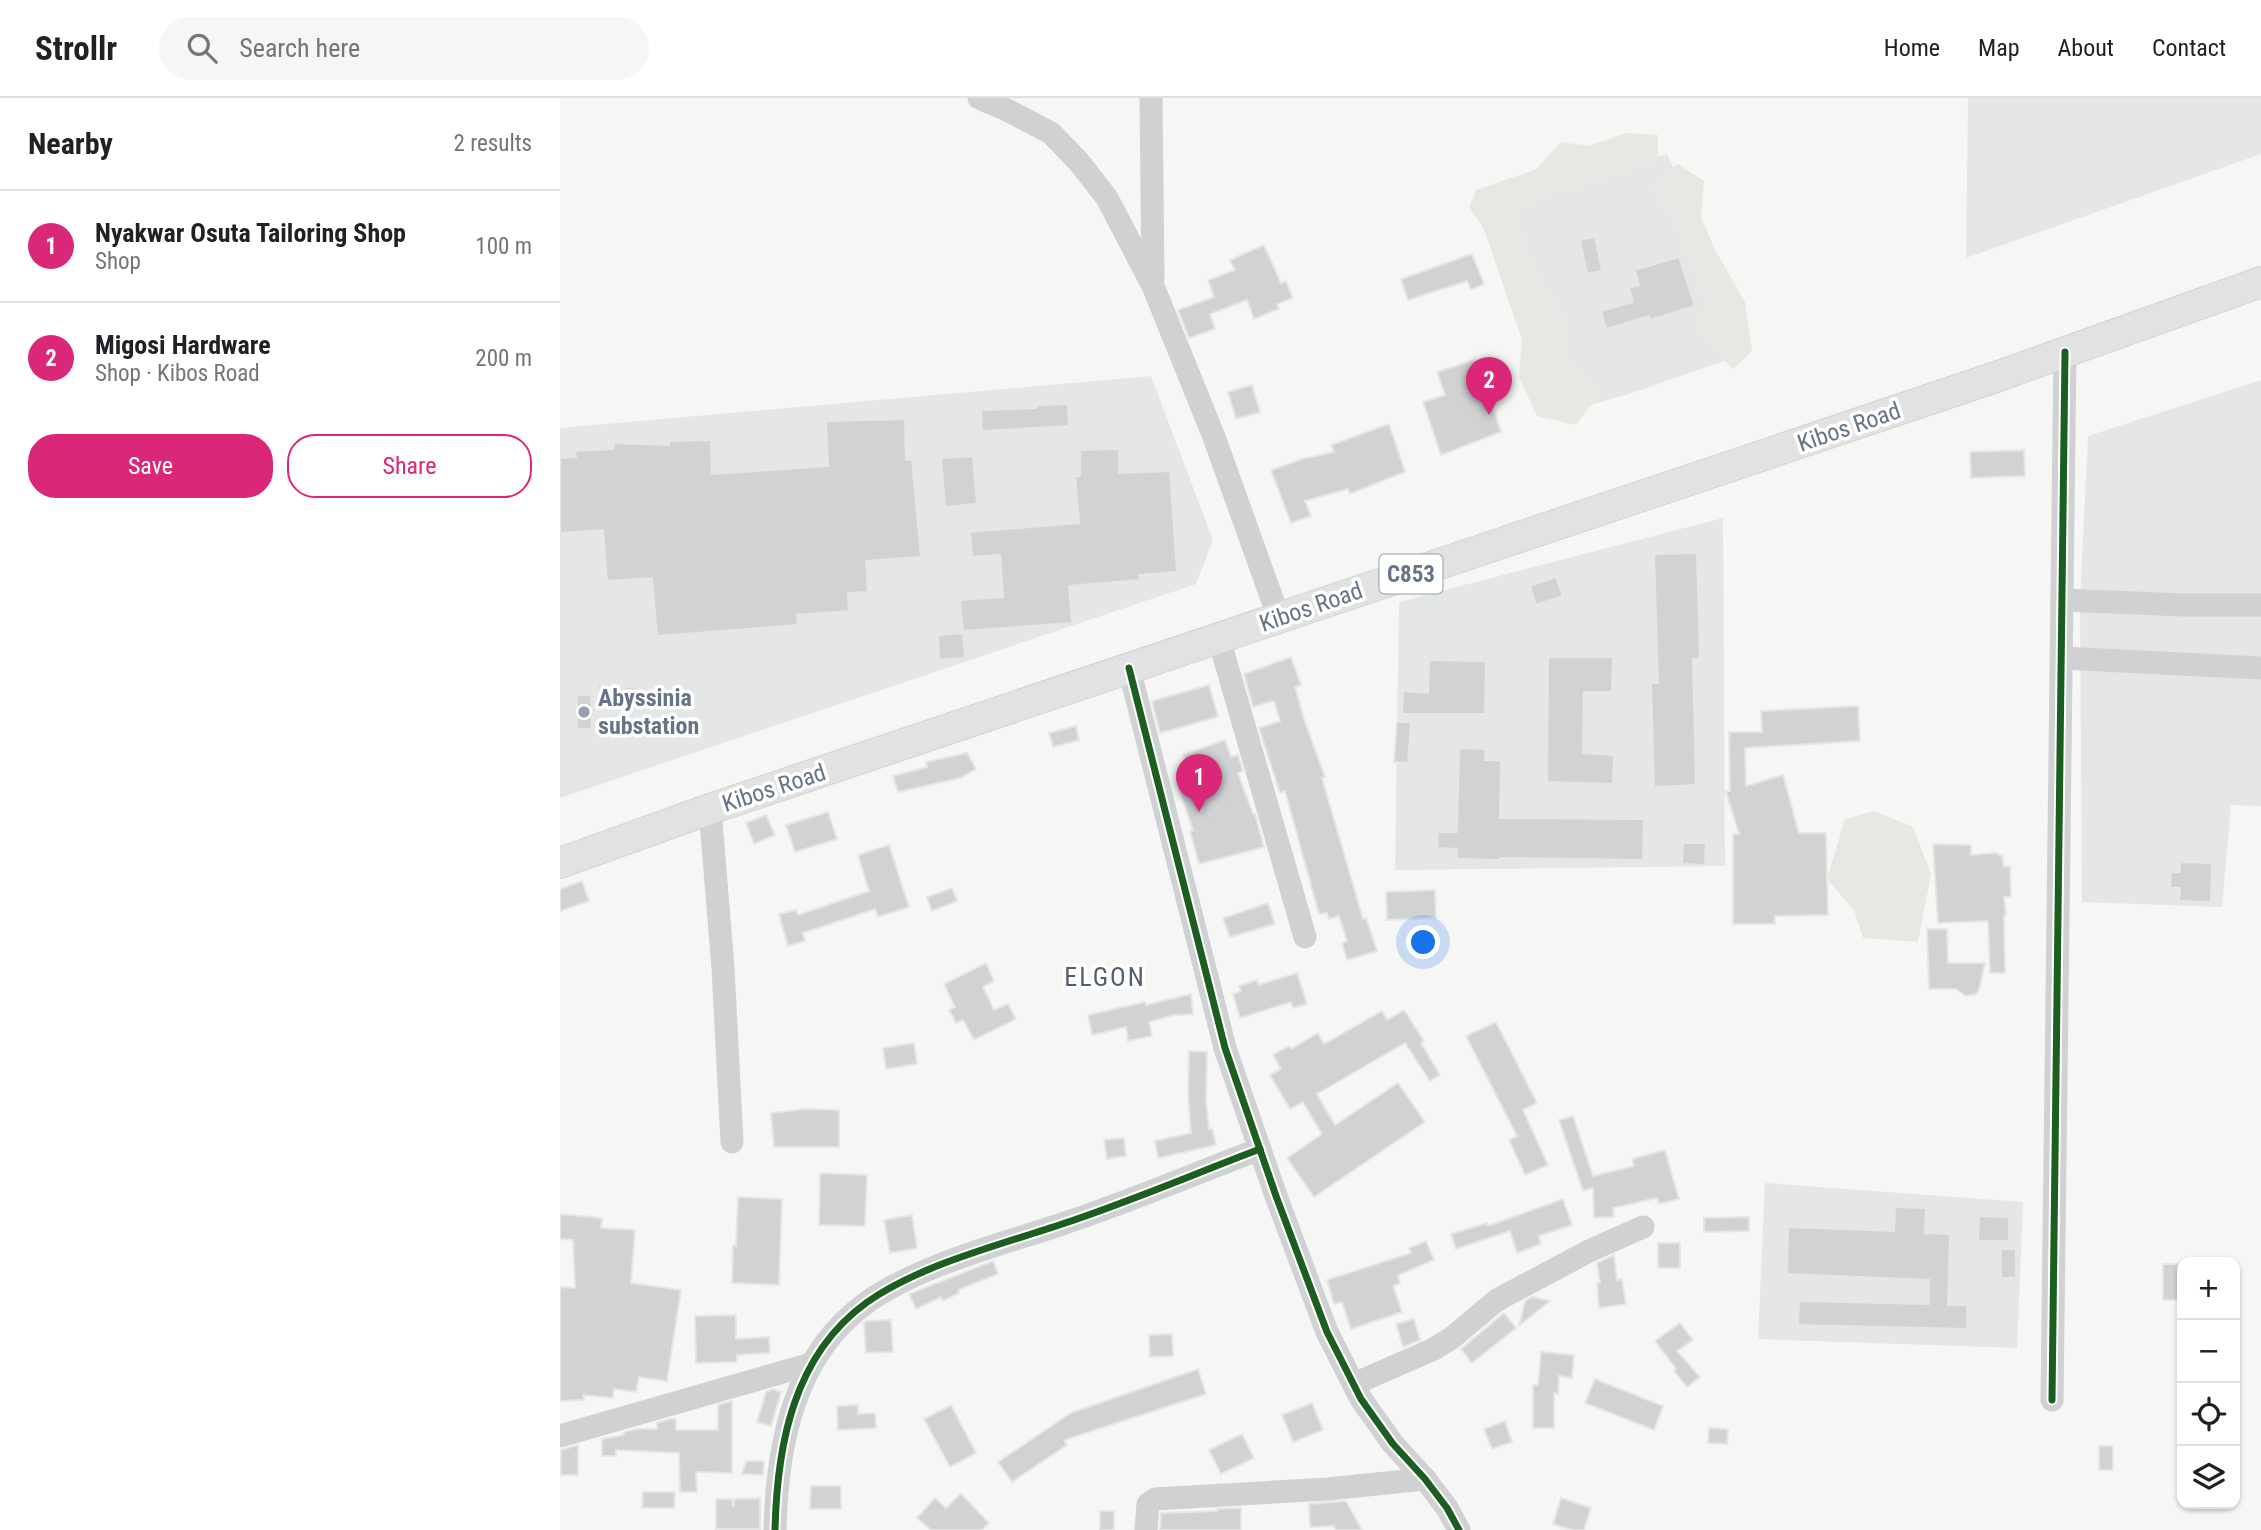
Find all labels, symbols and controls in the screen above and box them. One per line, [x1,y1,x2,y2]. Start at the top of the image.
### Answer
search box [159,17,649,80]
text: Strollr [35,29,117,68]
icon: search [183,29,221,67]
text: Search here [239,33,360,63]
text: Home [1884,34,1940,62]
text: Map [1978,34,2020,62]
text: About [2058,34,2114,62]
text: Contact [2152,34,2226,62]
text: Nearby [28,126,113,161]
text: 2 results [454,130,532,157]
text: Nyakwar Osuta Tailoring Shop [95,218,406,248]
text: 1 [45,233,57,260]
text: 100 m [475,233,532,260]
text: Shop [95,248,141,275]
text: Migosi Hardware [95,330,271,360]
text: 2 [45,345,57,372]
text: 200 m [475,345,532,372]
pin: 2 [1466,357,1512,415]
text: Shop · Kibos Road [95,360,260,387]
street label: Kibos Road [1794,396,1904,458]
button: Save [28,434,273,498]
button: Share [287,434,532,498]
road number: C853 [1380,554,1442,594]
street label: Kibos Road [1256,576,1366,638]
place label: Abyssinia substation [598,684,699,740]
marker: Abyssinia substation [576,704,592,720]
pin: 1 [1176,754,1222,812]
street label: Kibos Road [719,758,829,818]
your location [1406,925,1440,959]
district label: ELGON [1064,962,1146,992]
map controls [2177,1257,2240,1509]
button: + [2177,1257,2240,1320]
button: − [2177,1320,2240,1383]
button: locate [2177,1383,2240,1446]
button: layers [2177,1446,2240,1509]

